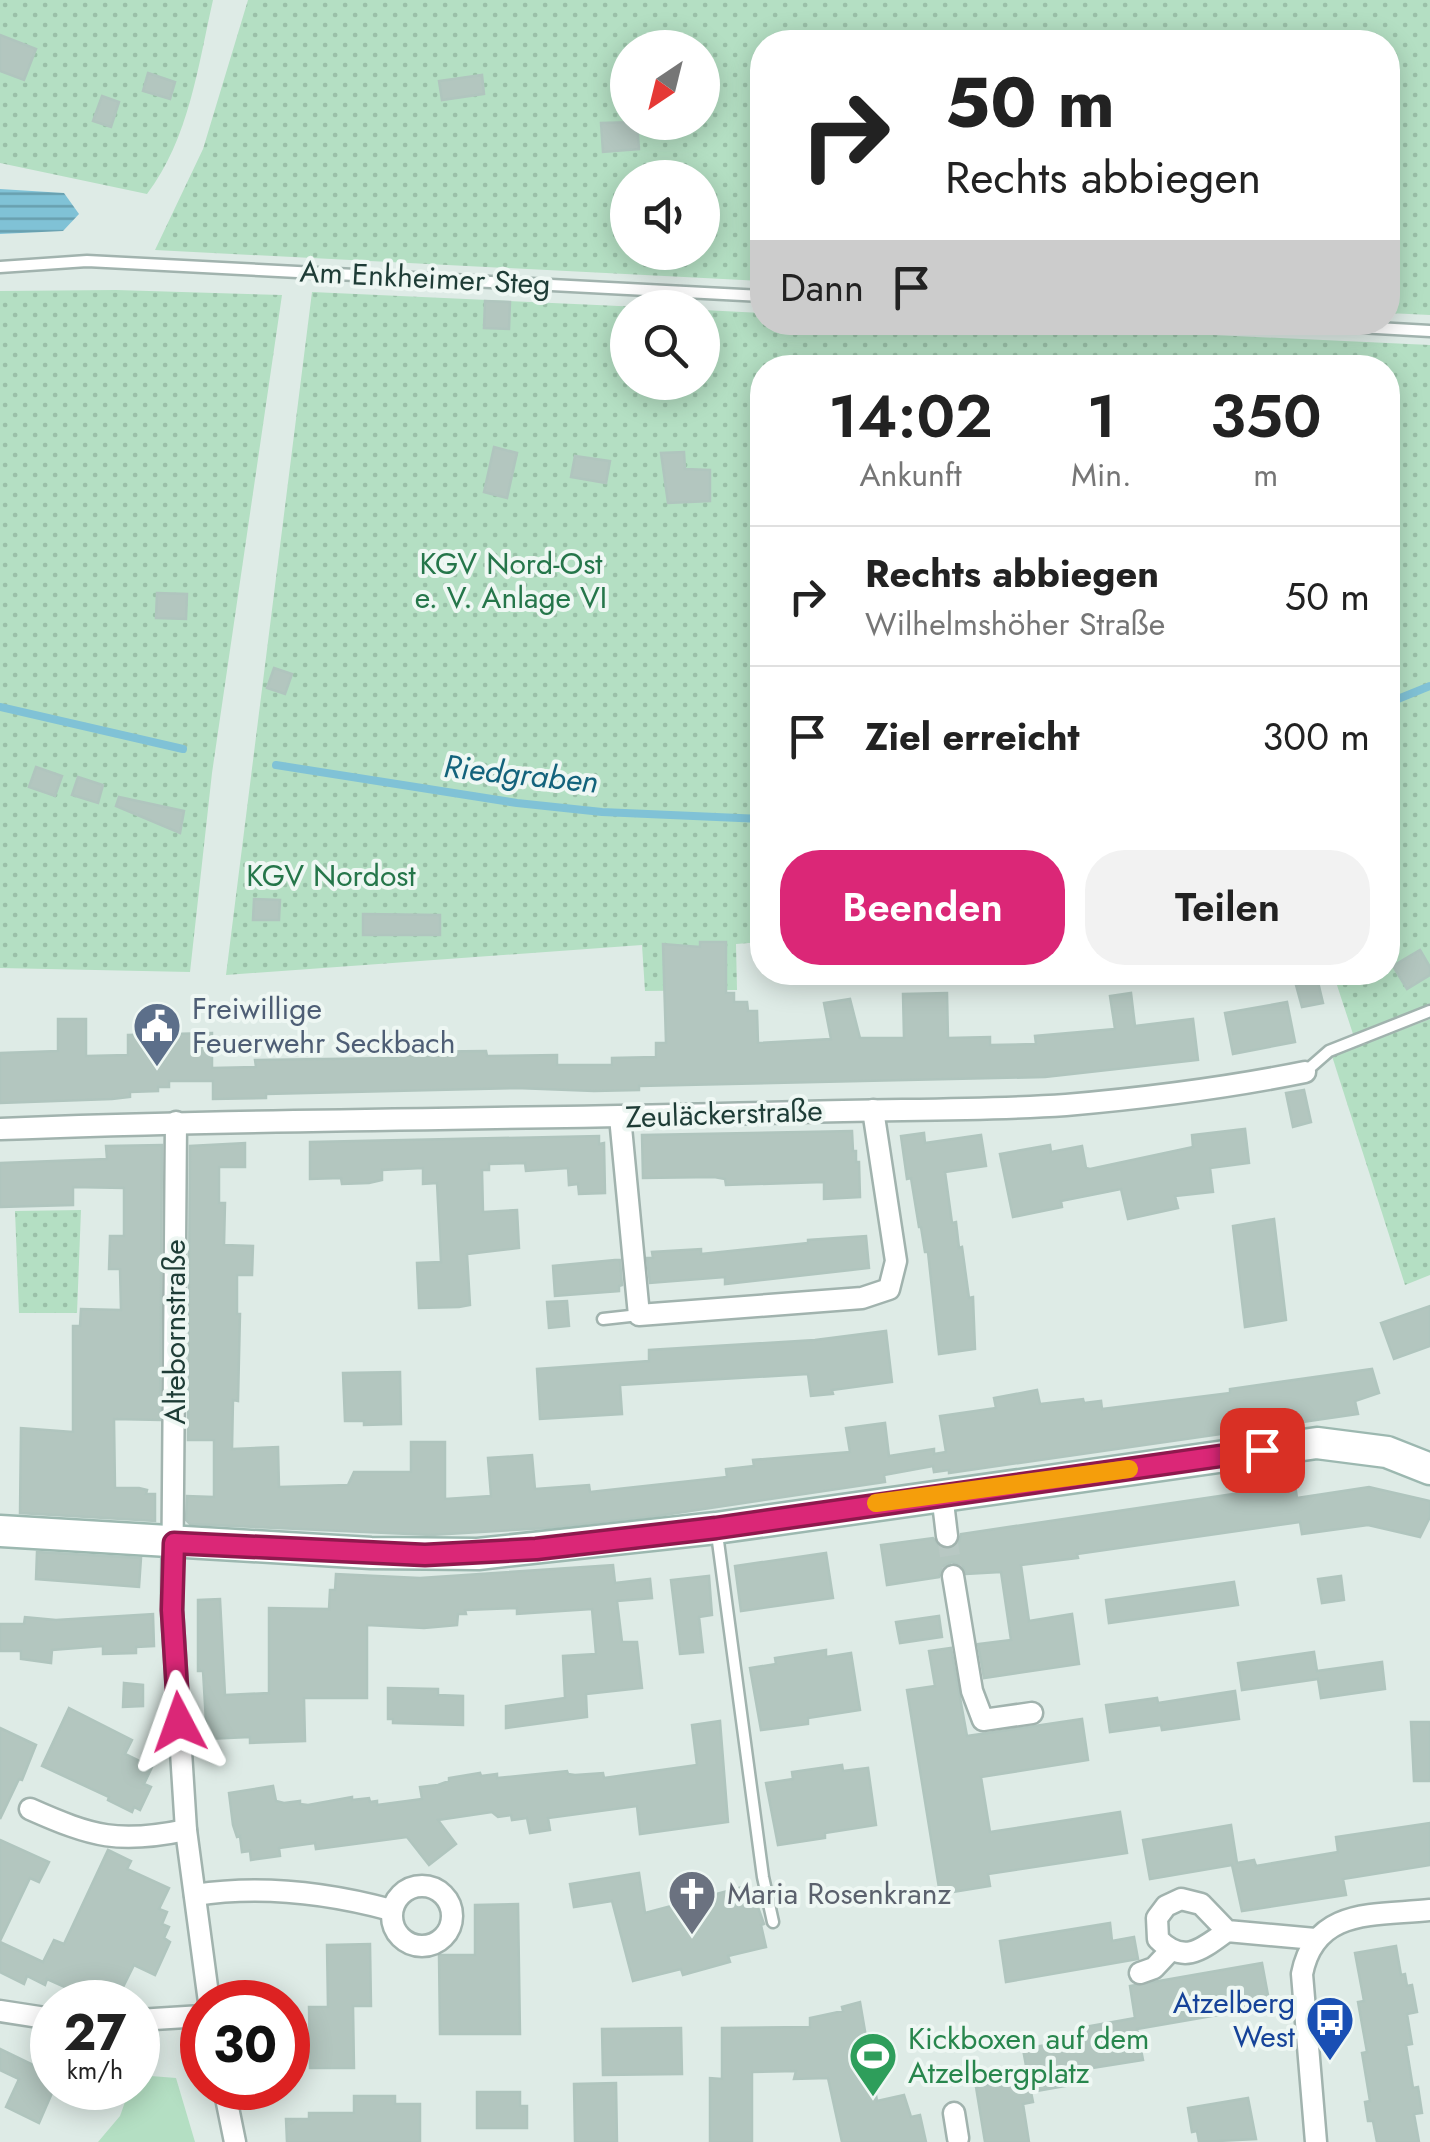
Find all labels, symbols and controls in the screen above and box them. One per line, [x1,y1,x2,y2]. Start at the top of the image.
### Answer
north arrow [610,30,720,140]
map controls [610,30,720,400]
text: 50 m [945,52,1115,153]
icon: right [780,70,910,200]
text: Rechts abbiegen [945,145,1261,210]
button: sound [610,160,720,270]
street label: Am Enkheimer Steg [299,249,551,306]
text: Dann [780,260,864,315]
icon: arrive [884,260,939,315]
button: search [610,290,720,400]
text: 14:02 [828,373,993,460]
text: 1 [1087,373,1116,460]
text: 350 [1210,373,1322,460]
text: Ankunft [859,452,962,498]
text: Min. [1071,452,1132,498]
text: m [1253,452,1278,498]
park label: KGV Nord-Ost e. V. Anlage VI [415,542,607,619]
text: Rechts abbiegen [865,546,1159,601]
icon: right [780,569,835,624]
text: 50 m [1285,569,1370,624]
text: Wilhelmshöher Straße [865,601,1165,647]
icon: arrive [780,709,835,764]
text: Ziel erreicht [865,709,1080,764]
text: 300 m [1263,709,1370,764]
water label: Riedgraben [441,743,601,805]
button: Beenden [780,850,1065,965]
button: Teilen [1085,850,1370,965]
park label: KGV Nordost [246,854,416,897]
place label: Freiwillige Feuerwehr Seckbach [192,987,455,1064]
public building icon: Freiwillige Feuerwehr Seckbach [131,1000,183,1068]
street label: Zeuläckerstraße [625,1089,823,1138]
street label: Altebornstraße [153,1239,196,1425]
pin [1220,1408,1305,1493]
icon: arrive [1235,1423,1290,1478]
position arrow [127,1670,231,1774]
church icon: Maria Rosenkranz [666,1868,718,1936]
place label: Maria Rosenkranz [727,1872,951,1915]
speed limit sign: 30 [180,1980,310,2110]
place label: Atzelberg West [1173,1981,1296,2058]
bus stop icon: Atzelberg West [1304,1994,1356,2062]
text: 27 [64,1996,126,2069]
place label: Kickboxen auf dem Atzelbergplatz [908,2017,1149,2094]
sports icon: Kickboxen auf dem Atzelbergplatz [847,2030,899,2098]
text: km/h [67,2052,123,2088]

